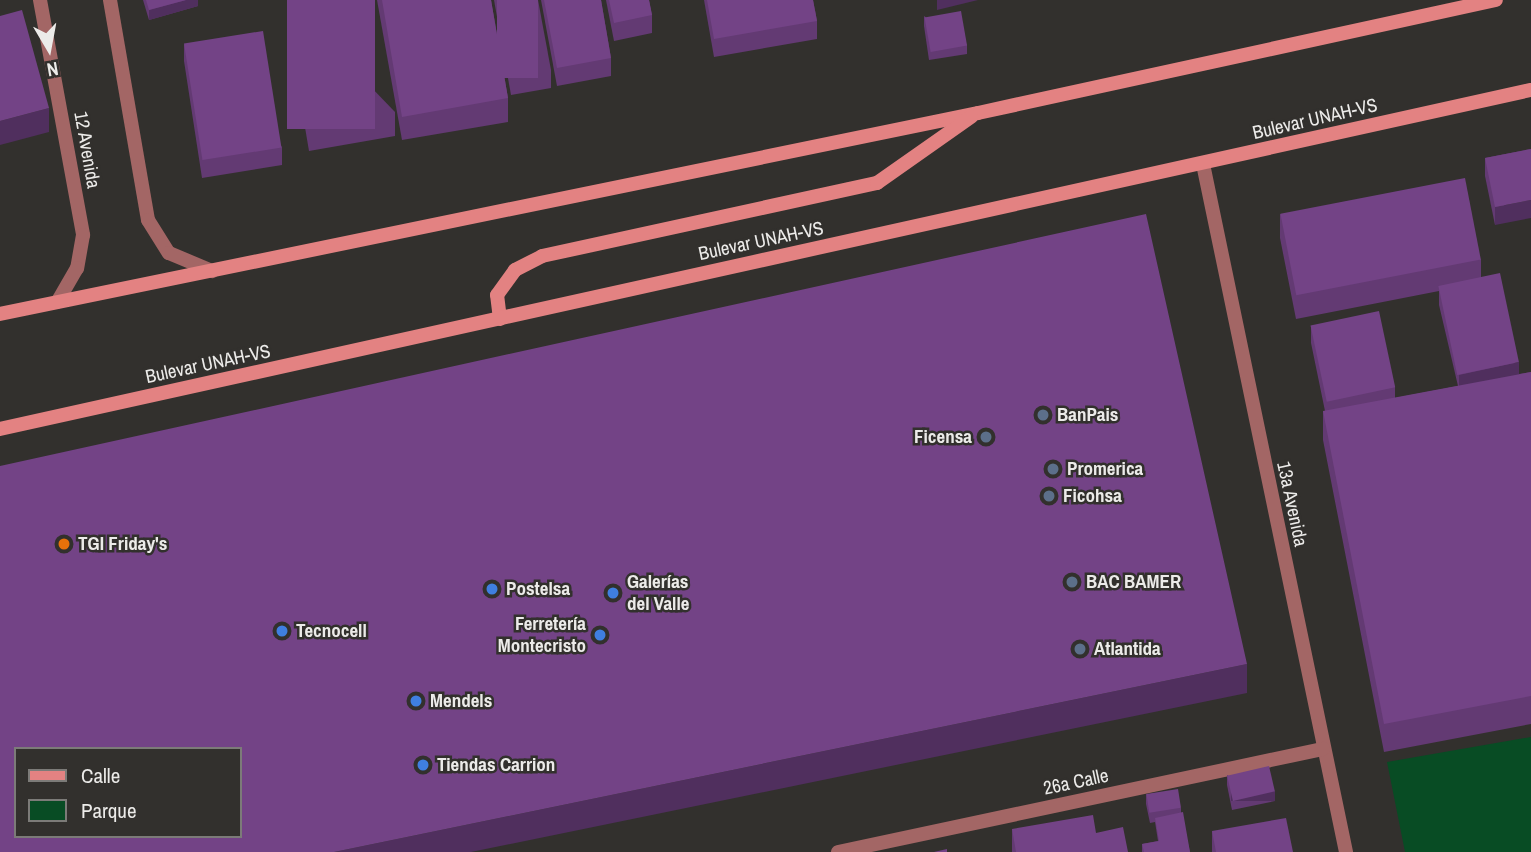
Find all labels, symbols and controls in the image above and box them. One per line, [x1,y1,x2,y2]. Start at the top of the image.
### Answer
north arrow [14,14,84,84]
text: N [45,56,60,83]
street label: Bulevar UNAH-VS [1250,94,1380,144]
street label: 12 Avenida [69,109,105,191]
street label: Bulevar UNAH-VS [696,217,826,265]
street label: Bulevar UNAH-VS [143,340,273,388]
place label: BanPais [1057,404,1118,426]
marker: BanPais [1035,407,1051,423]
place label: Ficensa [914,426,972,448]
marker: Ficensa [978,429,994,445]
place label: Promerica [1067,458,1143,480]
street label: 13a Avenida [1272,459,1312,549]
marker: Promerica [1045,461,1061,477]
place label: Ficohsa [1063,485,1122,507]
marker: Ficohsa [1041,488,1057,504]
place label: TGI Friday's [78,533,167,555]
marker: TGI Friday's [56,536,72,552]
place label: Galerías del Valle [627,571,689,615]
place label: BAC BAMER [1086,571,1181,593]
marker: BAC BAMER [1064,574,1080,590]
place label: Postelsa [506,578,570,600]
marker: Postelsa [484,581,500,597]
marker: Galerías del Valle [605,585,621,601]
place label: Ferretería Montecristo [498,613,586,657]
place label: Tecnocell [296,620,367,642]
marker: Tecnocell [274,623,290,639]
marker: Ferretería Montecristo [592,627,608,643]
place label: Atlantida [1094,638,1161,660]
marker: Atlantida [1072,641,1088,657]
place label: Mendels [430,690,492,712]
marker: Mendels [408,693,424,709]
legend [14,747,242,838]
place label: Tiendas Carrion [437,754,555,776]
marker: Tiendas Carrion [415,757,431,773]
text: Calle [81,761,120,790]
street label: 26a Calle [1041,764,1111,800]
text: Parque [81,796,137,825]

